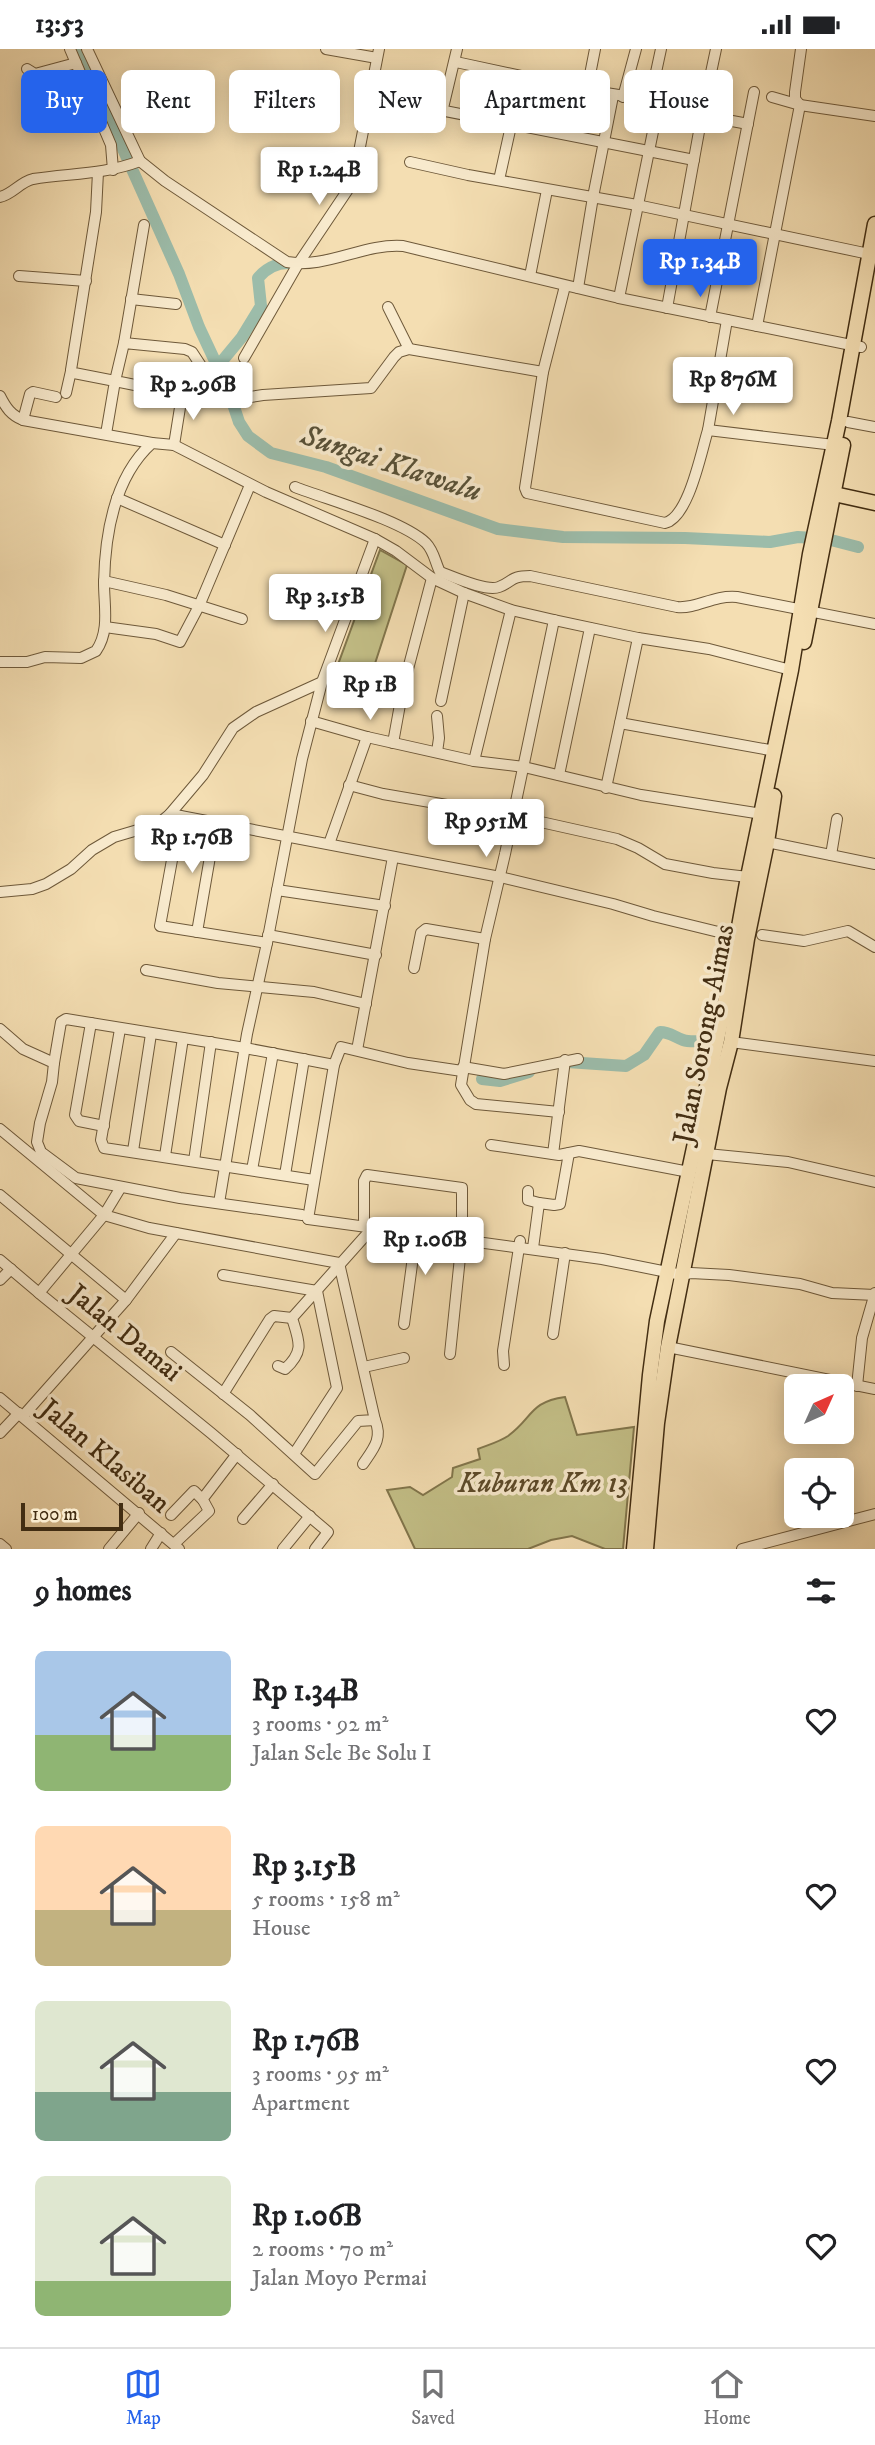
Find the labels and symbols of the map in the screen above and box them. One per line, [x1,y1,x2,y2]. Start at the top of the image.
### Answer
pin: Rp 1.24B [247,148,391,207]
pin: Rp 1.34B [628,239,772,299]
pin: Rp 876M [668,357,798,417]
pin: Rp 2.96B [121,363,265,422]
water label: Sungai Klawalu [295,417,486,511]
pin: Rp 3.15B [253,575,397,634]
pin: Rp 1B [321,663,419,722]
pin: Rp 951M [421,799,551,859]
pin: Rp 1.76B [120,815,264,875]
street label: Jalan Sorong-Aimas [665,921,742,1150]
pin: Rp 1.06B [353,1217,497,1277]
street label: Jalan Damai [59,1275,189,1390]
north arrow [784,1374,854,1444]
street label: Jalan Klasiban [30,1389,178,1521]
park label: Kuburan Km 13 [457,1466,628,1501]
scale bar [21,1500,122,1532]

